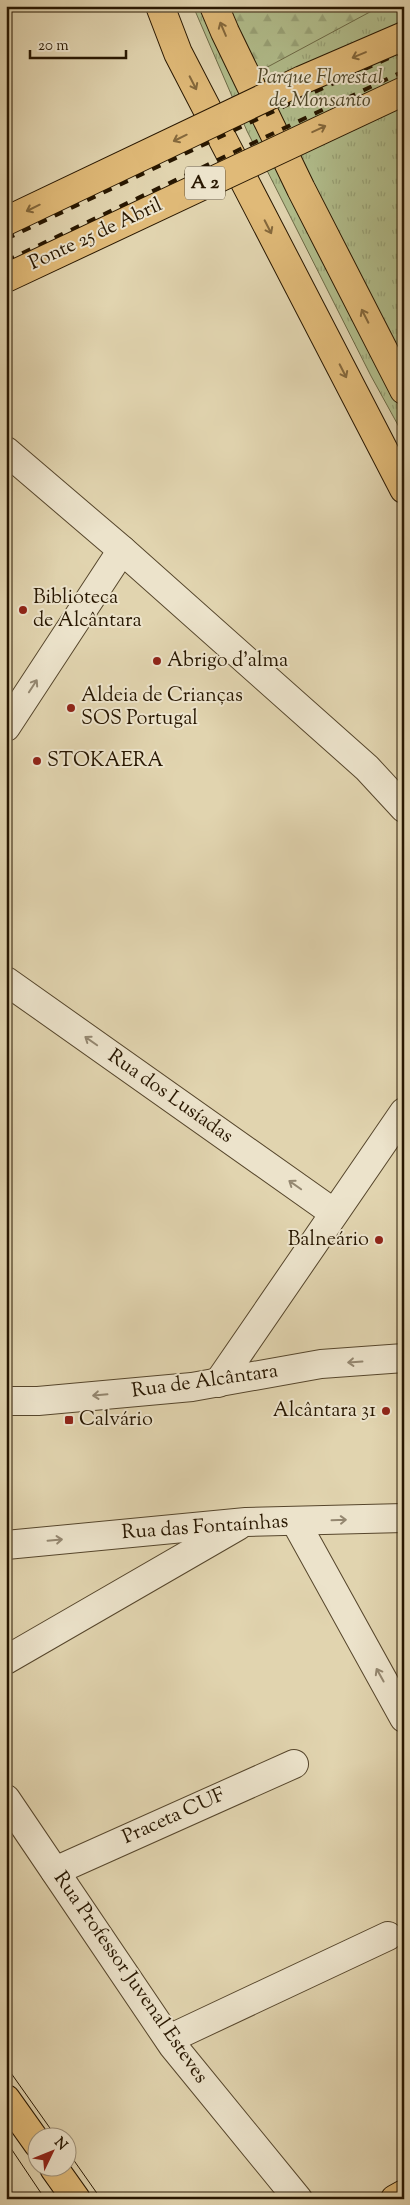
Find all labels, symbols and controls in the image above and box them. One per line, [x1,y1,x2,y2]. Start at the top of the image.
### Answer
one-way arrow [218,21,227,36]
scale bar [30,28,126,60]
text: 20 m [38,36,69,57]
one-way arrow [352,51,367,60]
park label: Parque Florestal de Monsanto [257,64,383,116]
one-way arrow [189,75,198,90]
one-way arrow [311,124,326,133]
one-way arrow [173,134,188,143]
road number: A 2 [185,167,225,200]
street label: Ponte 25 de Abril [24,191,168,279]
one-way arrow [26,204,41,213]
one-way arrow [264,219,273,234]
one-way arrow [360,308,370,323]
one-way arrow [338,364,348,379]
place label: Biblioteca de Alcântara [33,584,142,636]
marker: Biblioteca de Alcântara [17,604,29,616]
place label: Abrigo d'alma [167,647,288,676]
marker: Abrigo d'alma [151,655,163,667]
one-way arrow [28,680,38,694]
place label: Aldeia de Crianças SOS Portugal [81,682,243,734]
marker: Aldeia de Crianças SOS Portugal [65,702,77,714]
place label: STOKAERA [47,747,163,776]
marker: STOKAERA [31,755,43,767]
one-way arrow [84,1036,98,1046]
street label: Rua dos Lusíadas [101,1043,239,1151]
one-way arrow [288,1180,302,1190]
place label: Balneário [288,1226,369,1255]
marker: Balneário [373,1234,385,1246]
street label: Rua de Alcântara [130,1357,280,1407]
one-way arrow [347,1357,363,1367]
one-way arrow [92,1390,108,1400]
place label: Alcântara 31 [273,1397,376,1426]
marker: Alcântara 31 [380,1405,392,1417]
place label: Calvário [79,1406,153,1435]
marker: Calvário [63,1414,75,1426]
street label: Rua das Fontaínhas [121,1508,290,1548]
one-way arrow [330,1515,347,1525]
one-way arrow [46,1535,62,1545]
one-way arrow [375,1668,384,1683]
street label: Praceta CUF [118,1781,230,1853]
street label: Rua Professor Juvenal Esteves [46,1866,214,2090]
north arrow [28,2128,78,2178]
text: N [49,2134,71,2155]

